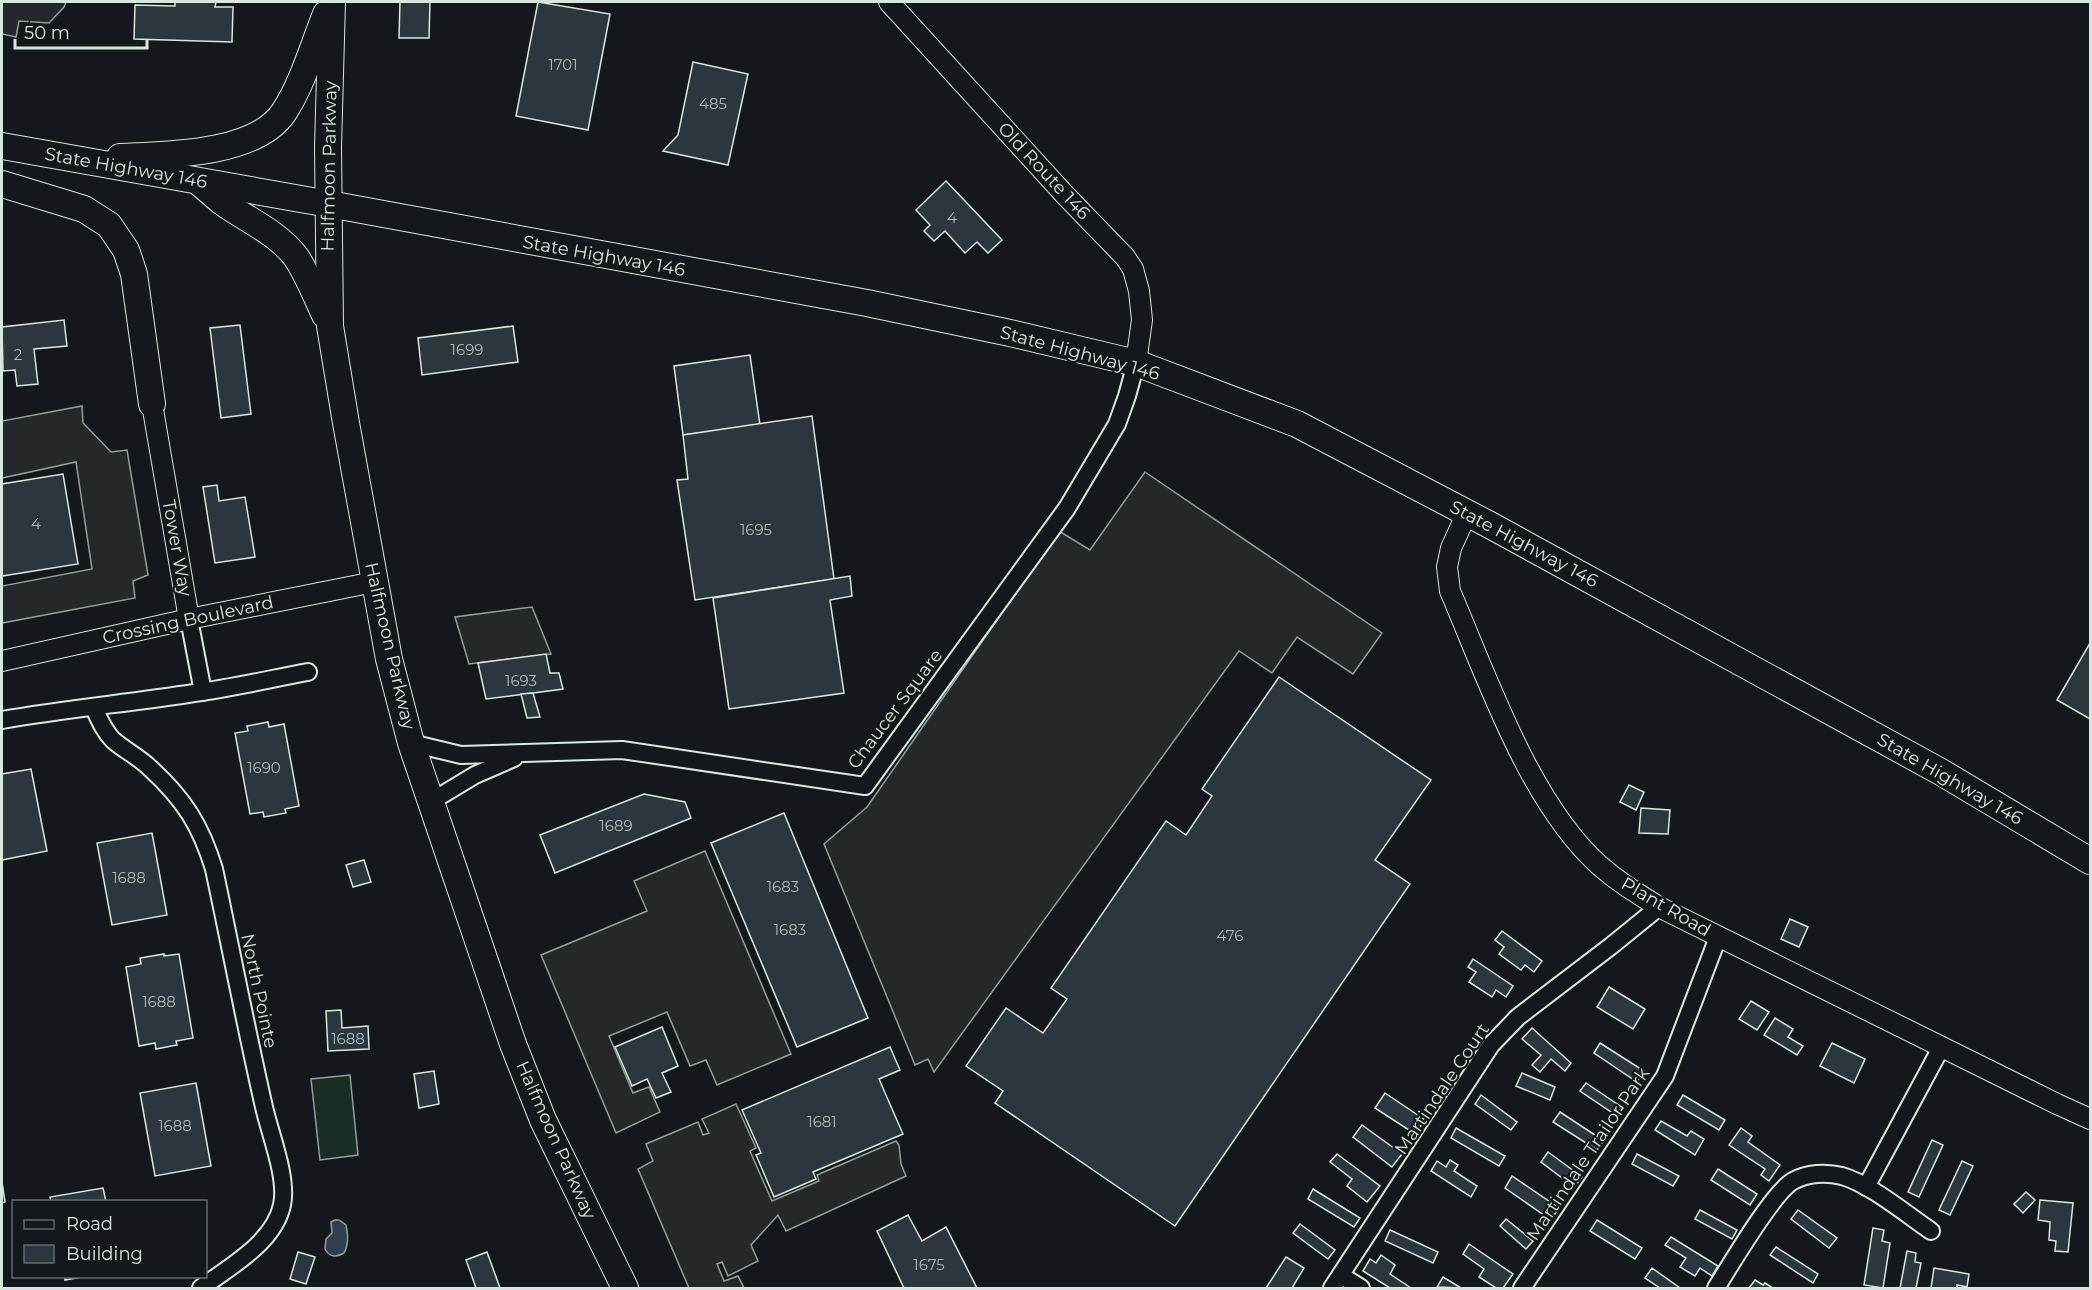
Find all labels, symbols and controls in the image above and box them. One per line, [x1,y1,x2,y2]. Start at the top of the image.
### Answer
scale bar [15,12,147,50]
text: 50 m [24,22,70,44]
house number: 1701 [548,55,578,74]
street label: Halfmoon Parkway [317,80,341,252]
house number: 485 [699,94,727,113]
street label: Old Route 146 [993,118,1095,224]
street label: State Highway 146 [43,143,209,193]
house number: 4 [947,208,957,227]
street label: State Highway 146 [521,231,687,281]
street label: State Highway 146 [998,321,1162,385]
house number: 1699 [451,340,483,359]
house number: 2 [14,345,22,364]
street label: State Highway 146 [1446,496,1602,592]
street label: Tower Way [158,498,196,598]
house number: 4 [31,514,41,533]
house number: 1695 [740,520,772,539]
street label: Halfmoon Parkway [360,560,420,732]
street label: Crossing Boulevard [100,591,276,649]
street label: Chaucer Square [843,645,947,773]
house number: 1693 [505,671,537,690]
street label: State Highway 146 [1873,728,2027,830]
house number: 1690 [247,758,281,777]
house number: 1689 [599,816,633,835]
house number: 1688 [112,868,146,887]
street label: Plant Road [1617,873,1715,941]
house number: 1683 [767,877,799,896]
house number: 1683 [774,920,806,939]
house number: 476 [1217,926,1243,945]
street label: North Pointe [236,932,282,1050]
house number: 1688 [142,992,176,1011]
street label: Martindale Court [1390,1019,1494,1159]
house number: 1688 [331,1029,365,1048]
street label: Halfmoon Parkway [511,1057,601,1223]
street label: Martindale Trailor Park [1522,1063,1654,1245]
house number: 1681 [807,1112,837,1131]
house number: 1688 [158,1116,192,1135]
legend [12,1200,207,1278]
text: Road [66,1213,113,1235]
text: Building [66,1243,143,1265]
house number: 1675 [913,1255,945,1274]

